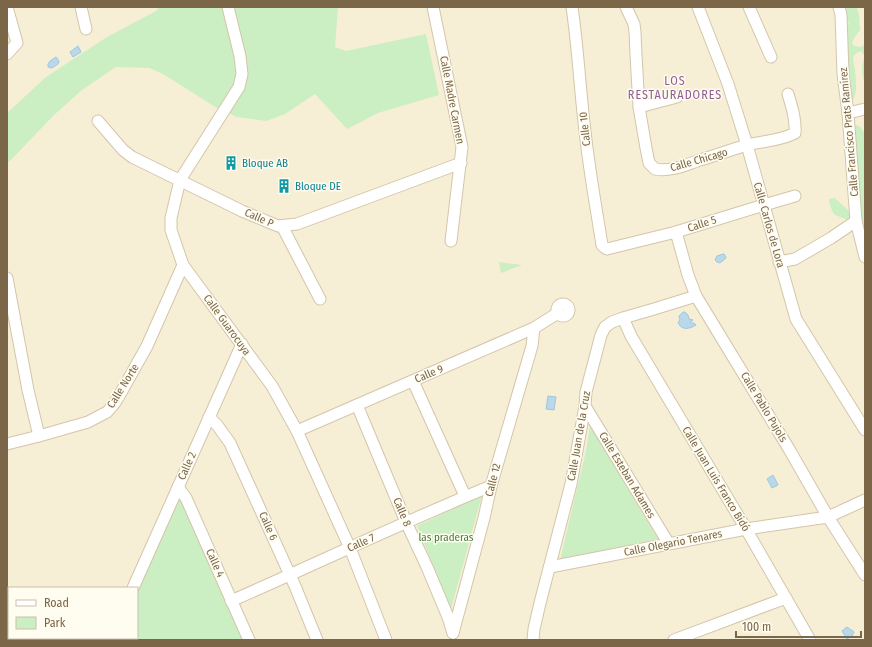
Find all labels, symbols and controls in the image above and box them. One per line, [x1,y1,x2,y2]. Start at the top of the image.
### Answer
street label: Calle Madre Carmen [437,55,467,145]
street label: Calle Francisco Prats Ramírez [837,66,861,197]
district label: LOS RESTAURADORES [628,74,722,102]
street label: Calle 10 [577,111,593,147]
street label: Calle Chicago [669,146,729,174]
building icon: Bloque AB [223,155,239,171]
place label: Bloque AB [242,157,288,170]
building icon: Bloque DE [276,178,292,194]
place label: Bloque DE [295,180,341,193]
street label: Calle Carlos de Lora [751,181,787,269]
street label: Calle P [243,206,276,230]
street label: Calle 5 [686,213,718,235]
street label: Calle Guarocuya [201,292,253,358]
street label: Calle Norte [104,361,142,411]
street label: Calle 9 [413,362,445,386]
street label: Calle Pablo Pujols [738,370,790,445]
street label: Calle Juan de la Cruz [565,389,593,482]
street label: Calle Juan Luis Franco Bidó [680,424,753,534]
street label: Calle Esteban Adames [596,429,658,521]
street label: Calle 2 [175,450,199,482]
street label: Calle 12 [483,462,503,498]
street label: Calle 8 [390,496,414,529]
street label: Calle 6 [256,510,280,543]
street label: Calle Olegario Tenares [623,527,724,559]
street label: Calle 7 [345,531,377,555]
park label: las praderas [418,531,474,544]
street label: Calle 4 [203,547,227,580]
legend [8,587,138,639]
text: Road [44,596,69,610]
scale bar [736,613,861,639]
text: Park [44,616,66,630]
text: 100 m [742,620,771,634]

